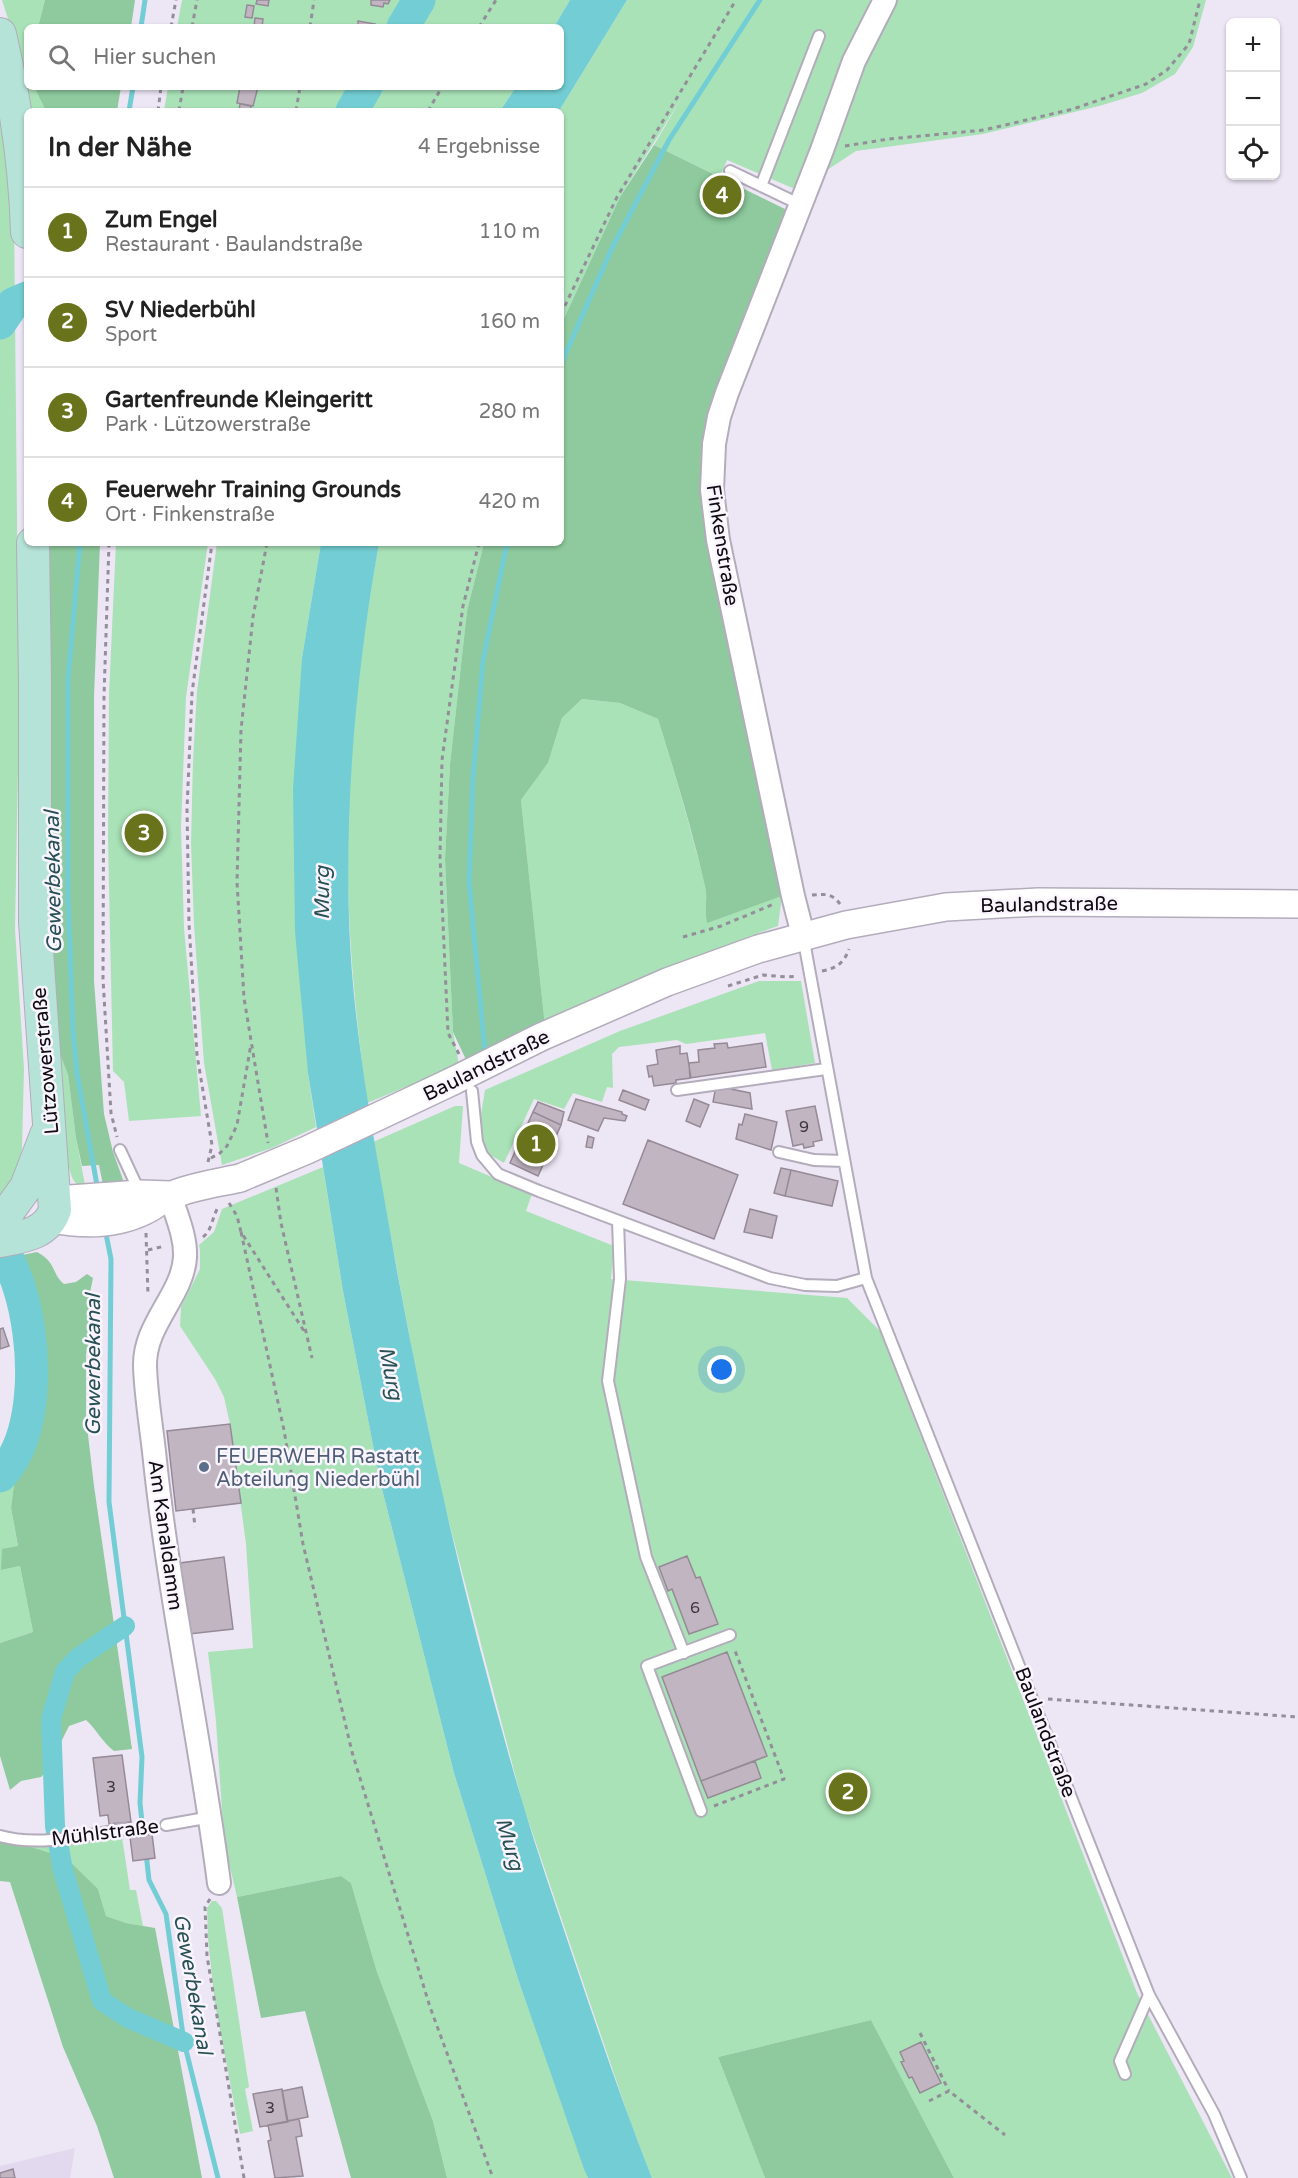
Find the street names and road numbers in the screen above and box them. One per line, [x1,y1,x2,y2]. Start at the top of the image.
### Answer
street label: Finkenstraße [701,483,743,608]
street label: Baulandstraße [980,892,1118,918]
street label: Lützowerstraße [28,986,64,1135]
street label: Baulandstraße [419,1025,554,1107]
street label: Am Kanaldamm [143,1458,187,1612]
street label: Baulandstraße [1009,1664,1081,1801]
street label: Mühlstraße [50,1815,160,1851]

